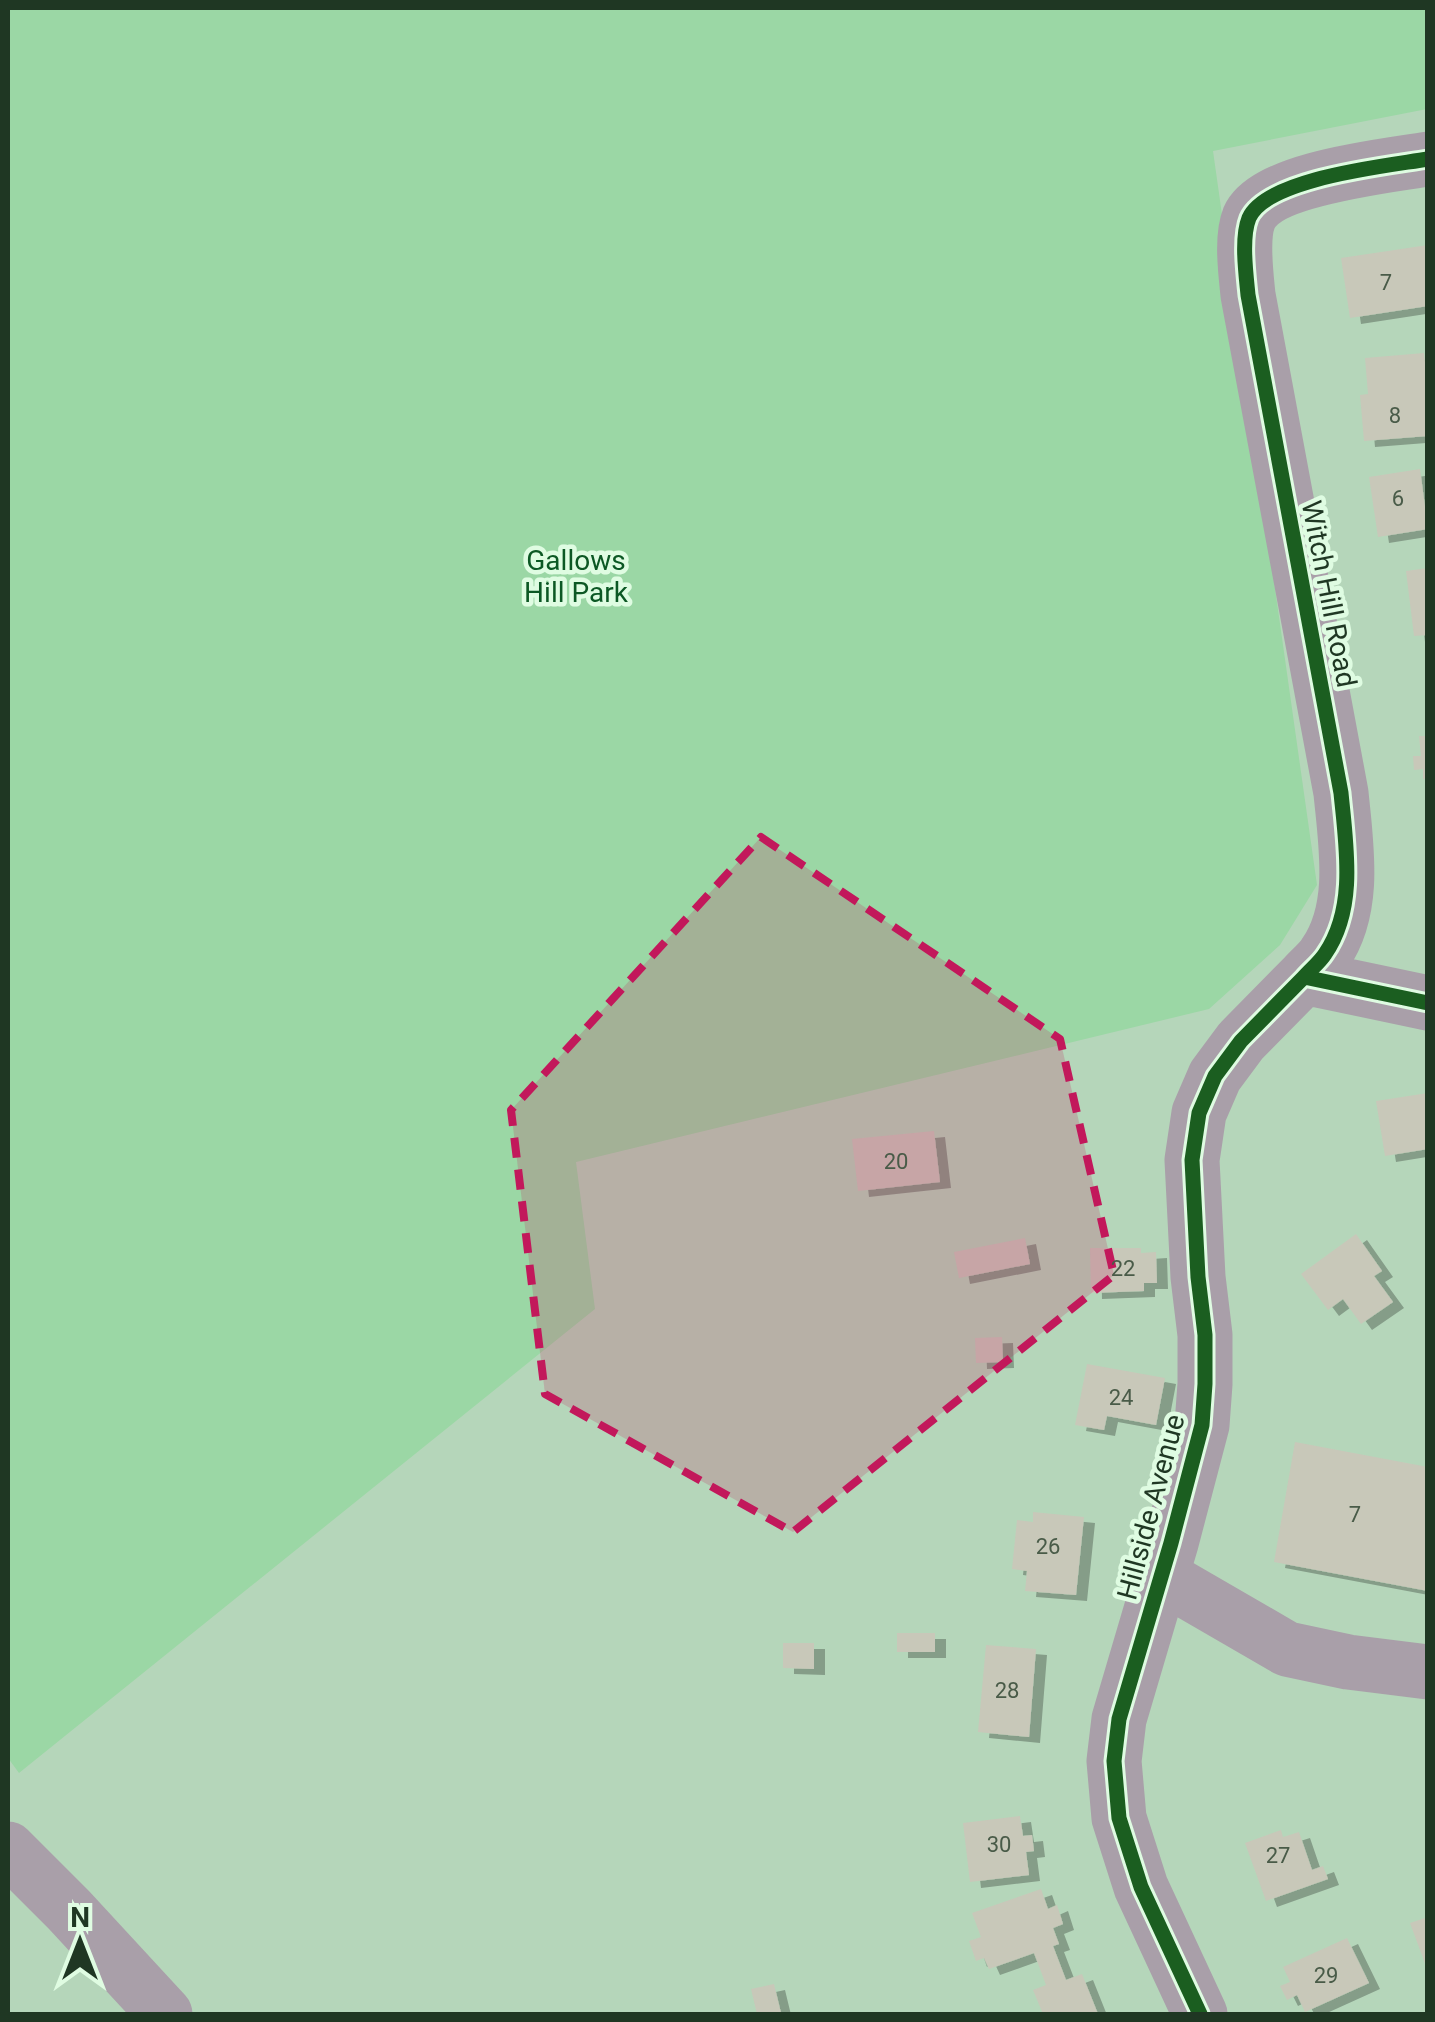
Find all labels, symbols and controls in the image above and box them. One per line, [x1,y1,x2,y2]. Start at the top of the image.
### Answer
house number: 7 [1380,270,1392,295]
house number: 8 [1389,403,1401,428]
house number: 6 [1392,486,1404,511]
street label: Witch Hill Road [1295,498,1363,690]
park label: Gallows Hill Park [524,544,629,609]
house number: 20 [884,1149,908,1174]
house number: 22 [1111,1256,1135,1281]
house number: 24 [1109,1385,1133,1410]
street label: Hillside Avenue [1110,1411,1192,1603]
house number: 7 [1349,1502,1361,1527]
house number: 26 [1036,1534,1060,1559]
house number: 28 [995,1678,1019,1703]
house number: 30 [987,1832,1011,1857]
house number: 27 [1266,1843,1290,1868]
north arrow [30,1892,130,1992]
text: N [70,1901,90,1934]
house number: 29 [1314,1963,1338,1988]

